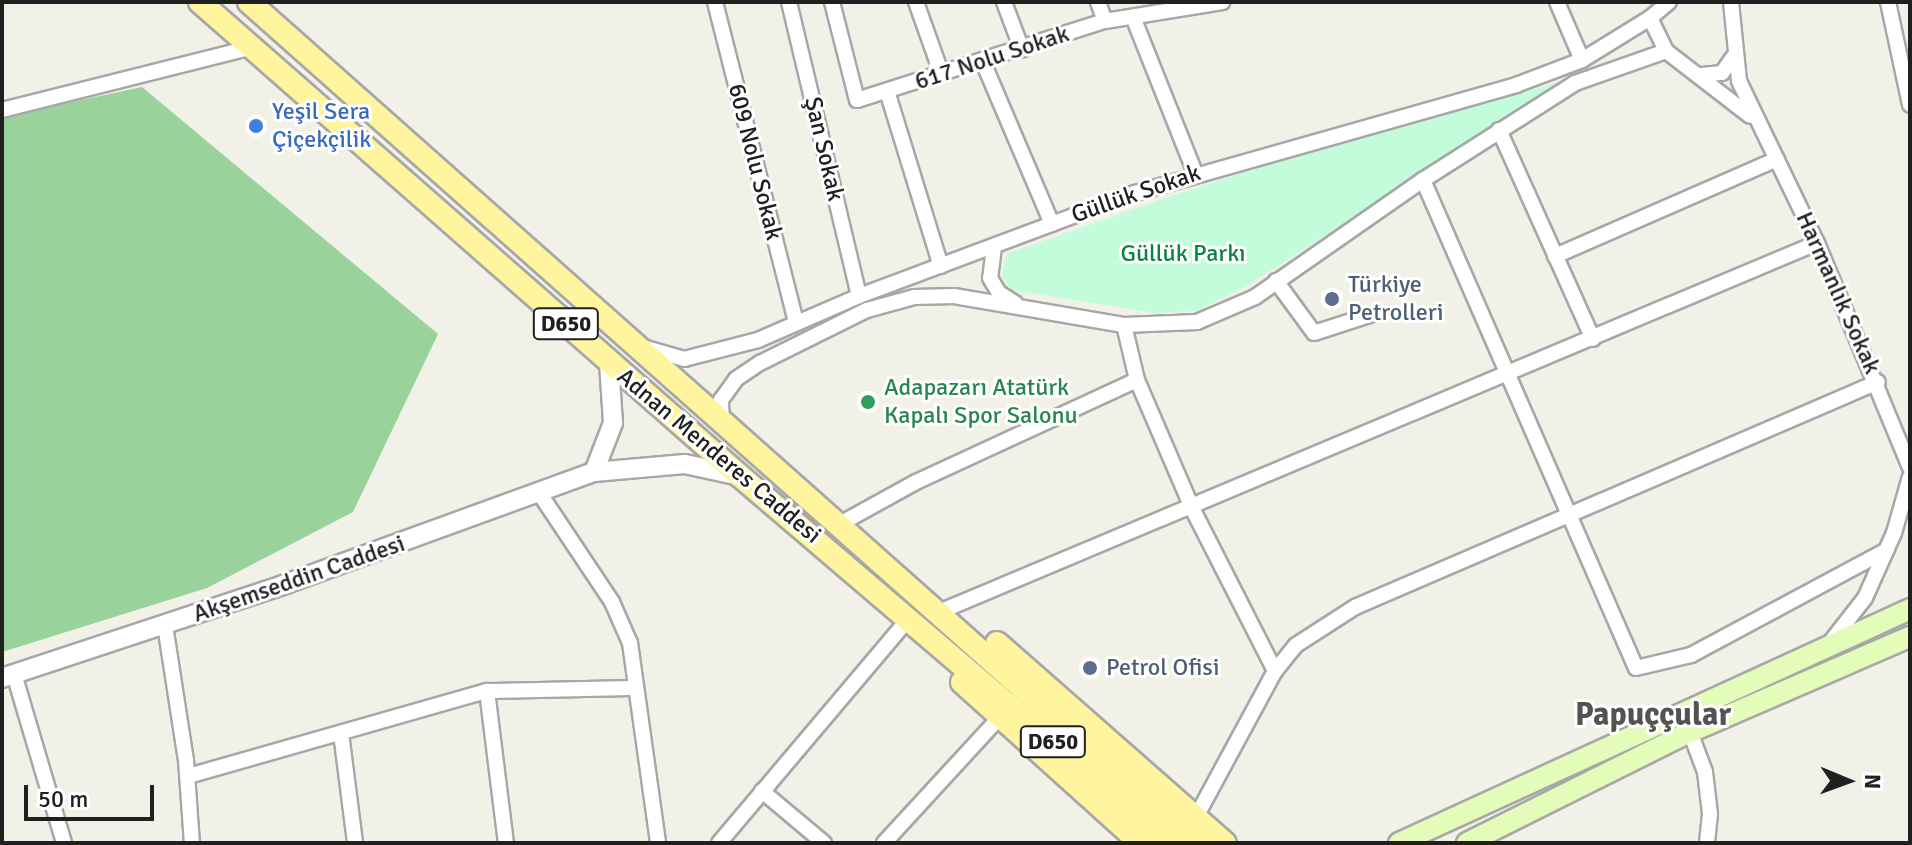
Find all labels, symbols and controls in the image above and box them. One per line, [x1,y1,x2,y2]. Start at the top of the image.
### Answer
street label: 617 Nolu Sokak [911,20,1073,96]
street label: 609 Nolu Sokak [722,81,788,243]
street label: Şan Sokak [798,94,850,204]
place label: Yeşil Sera Çiçekçilik [272,98,371,154]
marker: Yeşil Sera Çiçekçilik [247,117,265,135]
street label: Güllük Sokak [1068,158,1204,230]
street label: Harmanlık Sokak [1789,207,1887,379]
park label: Güllük Parkı [1120,240,1246,268]
place label: Türkiye Petrolleri [1348,271,1444,327]
marker: Türkiye Petrolleri [1323,290,1341,308]
road number: D650 [532,306,600,342]
street label: Adnan Menderes Caddesi [611,362,827,550]
place label: Adapazarı Atatürk Kapalı Spor Salonu [884,374,1078,430]
marker: Adapazarı Atatürk Kapalı Spor Salonu [859,393,877,411]
street label: Akşemseddin Caddesi [189,529,409,629]
place label: Petrol Ofisi [1106,654,1219,682]
marker: Petrol Ofisi [1081,659,1099,677]
district label: Papuççular [1575,696,1731,734]
road number: D650 [1019,724,1087,760]
north arrow [1808,741,1888,821]
scale bar [28,769,158,819]
text: N [1859,774,1886,789]
text: 50 m [38,784,88,814]

